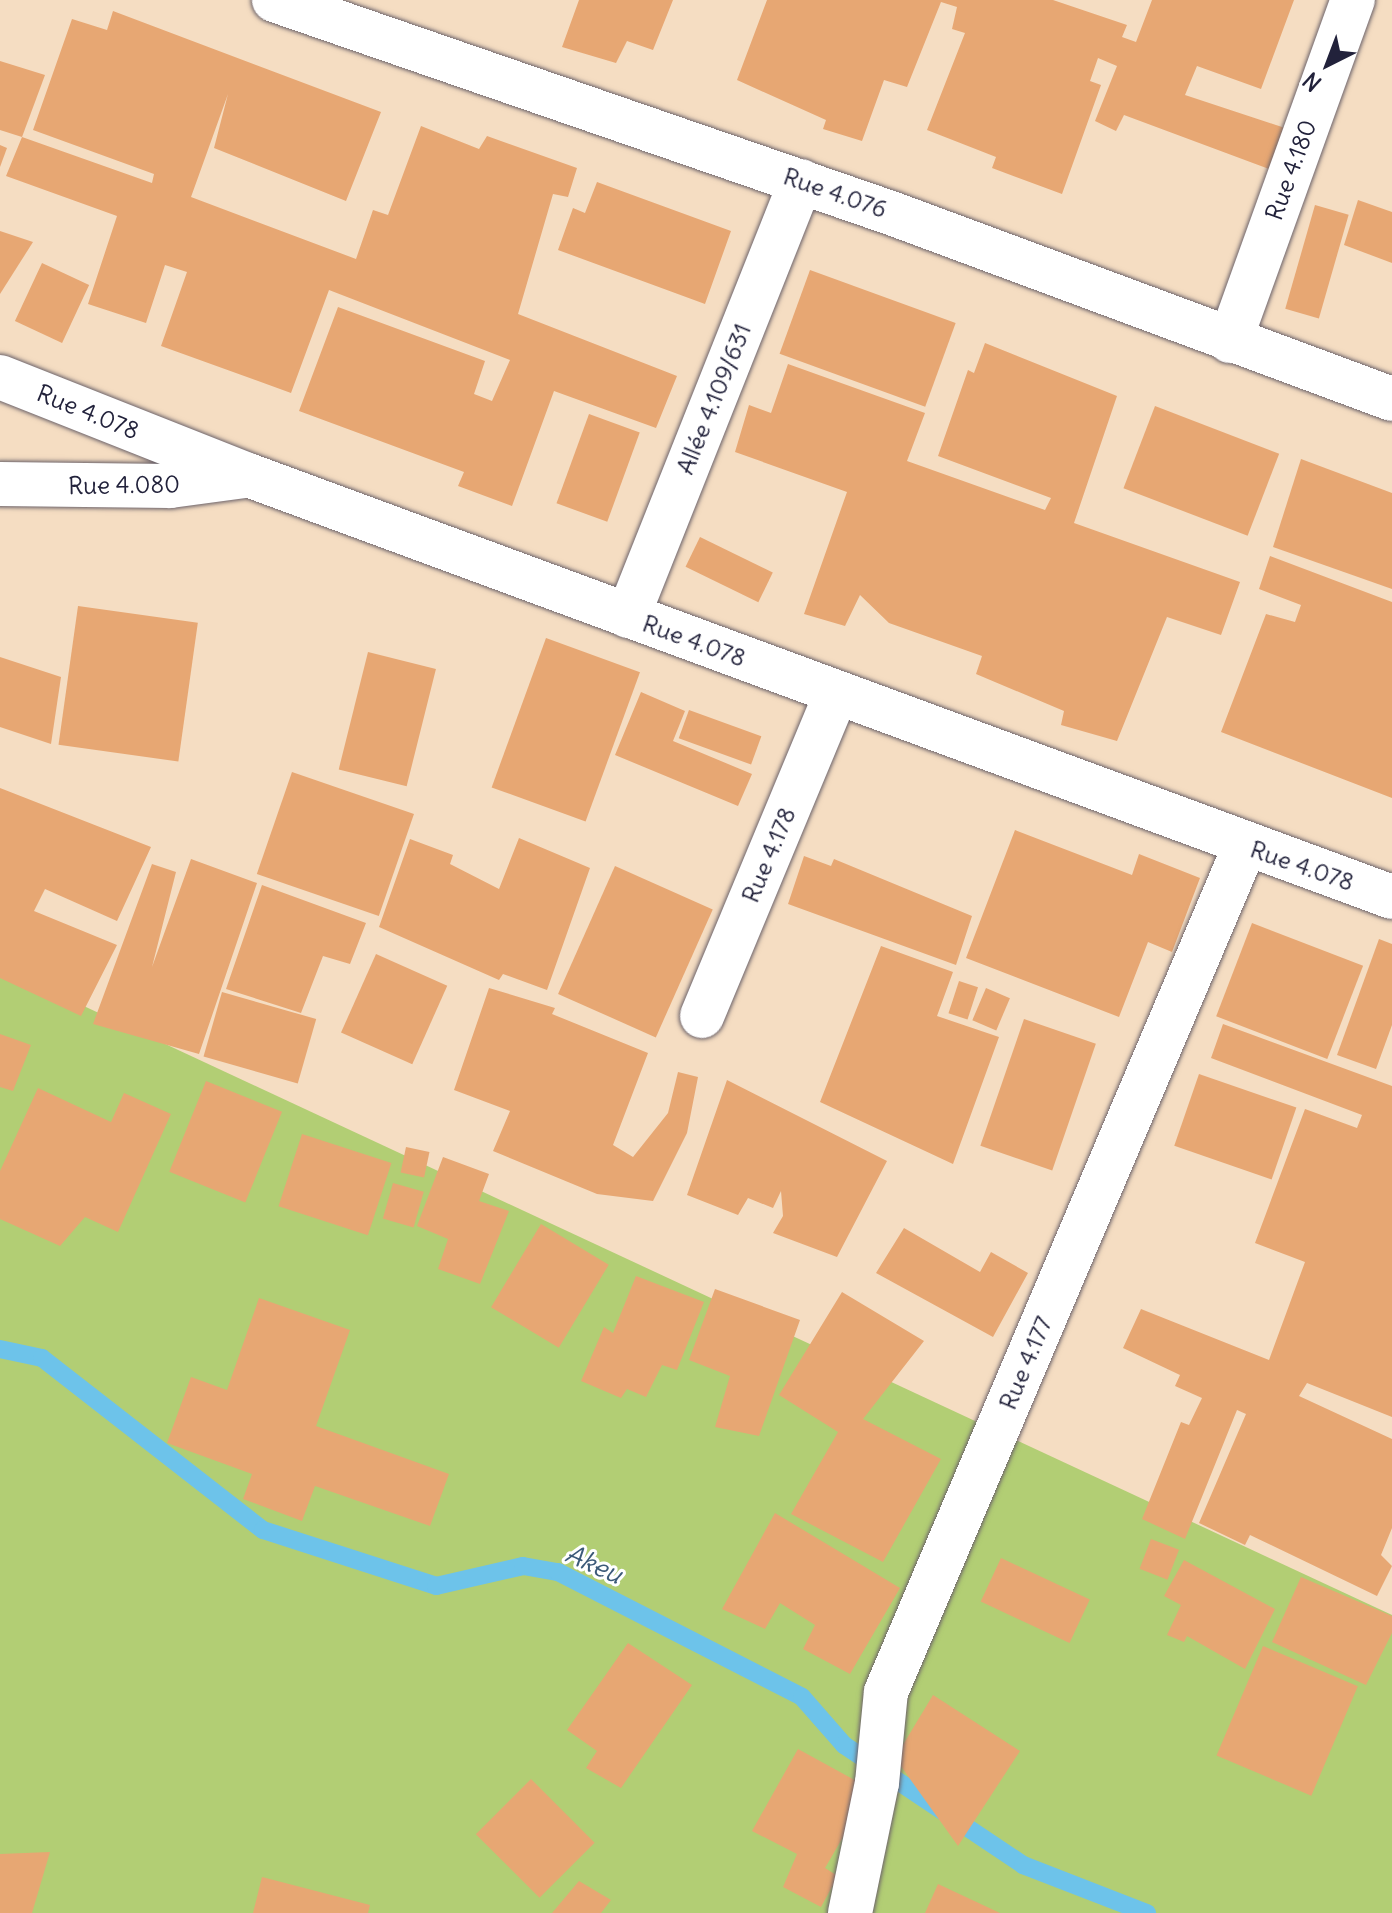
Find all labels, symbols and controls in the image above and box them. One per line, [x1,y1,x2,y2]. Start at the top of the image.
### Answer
north arrow [1288,24,1368,104]
text: N [1297,66,1327,97]
street label: Rue 4.180 [1260,116,1322,224]
street label: Rue 4.076 [780,162,890,224]
street label: Allée 4.109/631 [671,320,757,478]
street label: Rue 4.078 [33,379,143,445]
street label: Rue 4.080 [68,470,180,500]
street label: Rue 4.078 [639,609,749,673]
street label: Rue 4.178 [736,803,802,907]
street label: Rue 4.078 [1246,835,1358,897]
street label: Rue 4.177 [993,1312,1059,1414]
water label: Akeu [561,1538,627,1590]

